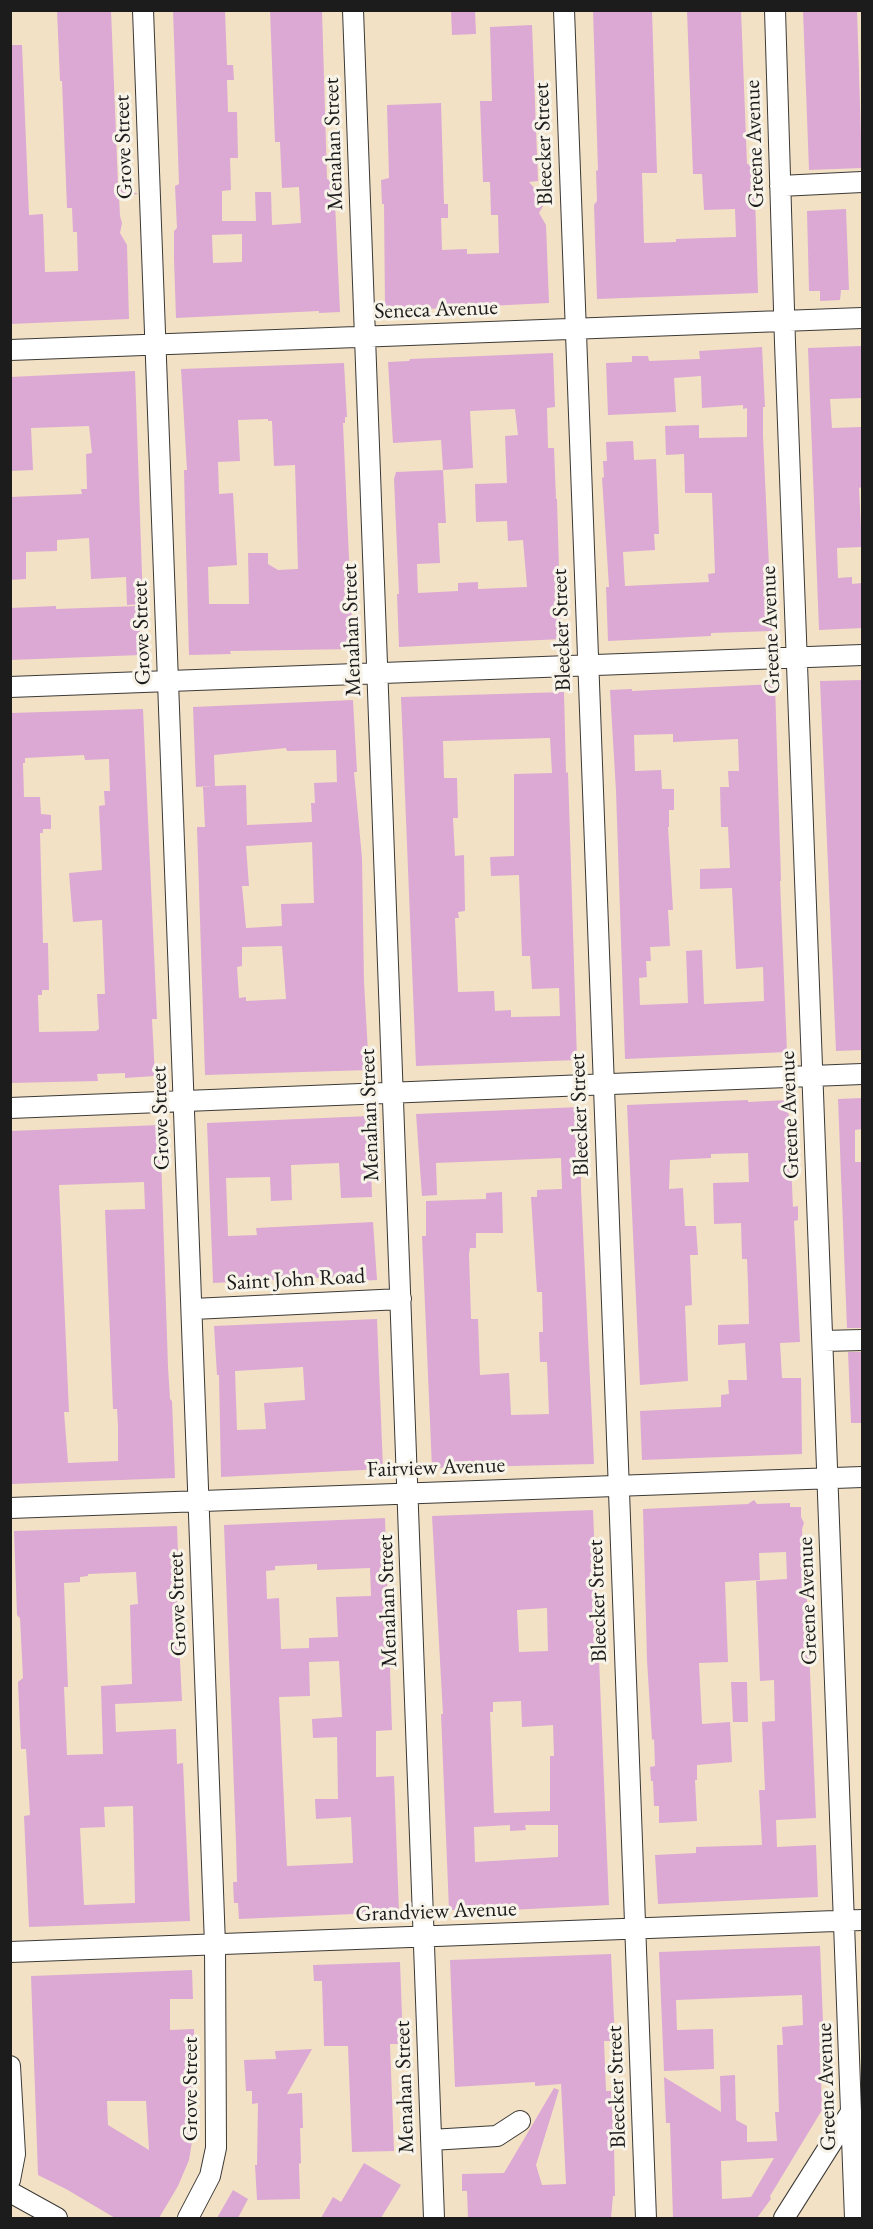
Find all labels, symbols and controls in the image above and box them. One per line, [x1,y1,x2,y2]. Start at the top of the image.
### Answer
street label: Menahan Street [318,77,350,211]
street label: Greene Avenue [740,80,770,208]
street label: Bleecker Street [529,82,559,206]
street label: Grove Street [109,94,139,200]
street label: Seneca Avenue [374,295,498,325]
street label: Menahan Street [336,563,368,697]
street label: Greene Avenue [756,566,786,694]
street label: Bleecker Street [547,568,577,692]
street label: Grove Street [127,580,157,686]
street label: Menahan Street [354,1048,386,1182]
street label: Greene Avenue [775,1051,805,1179]
street label: Bleecker Street [565,1053,595,1177]
street label: Grove Street [146,1065,176,1171]
street label: Saint John Road [226,1263,366,1297]
street label: Fairview Avenue [366,1452,506,1484]
street label: Menahan Street [372,1534,404,1668]
street label: Greene Avenue [793,1537,823,1665]
street label: Bleecker Street [583,1539,613,1663]
street label: Grove Street [163,1551,193,1657]
street label: Grandview Avenue [355,1896,517,1928]
street label: Menahan Street [389,2020,421,2154]
street label: Greene Avenue [812,2023,842,2151]
street label: Bleecker Street [602,2025,632,2149]
street label: Grove Street [178,2037,204,2141]

